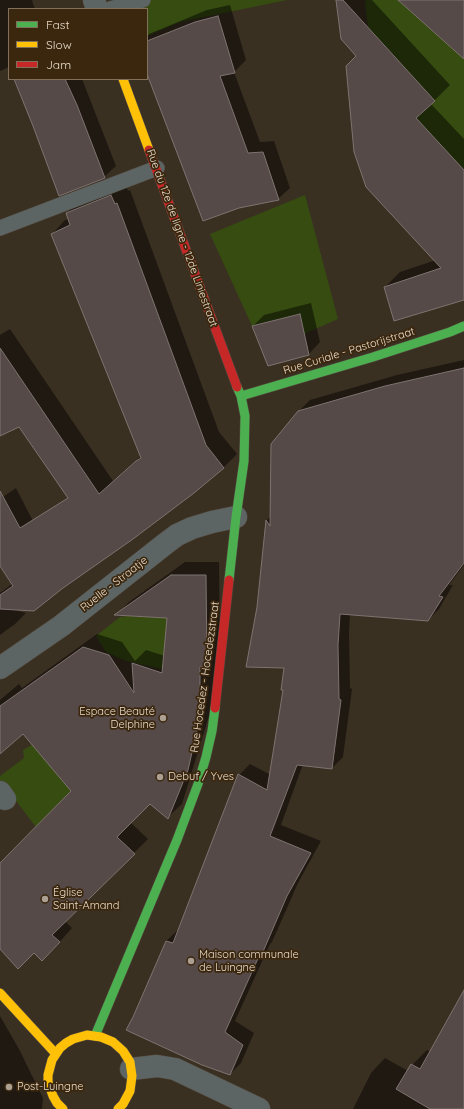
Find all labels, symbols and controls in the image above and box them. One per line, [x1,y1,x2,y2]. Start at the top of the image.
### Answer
legend [8,8,148,80]
text: Fast [46,17,70,32]
text: Slow [46,37,72,52]
text: Jam [46,57,71,72]
street label: Rue du 12e de ligne - 12de Liniestraat [144,147,220,329]
street label: Rue Curiale - Pastorijstraat [282,325,416,377]
street label: Ruelle - Straatje [78,554,150,614]
street label: Rue Hocedez - Hocedezstraat [188,601,222,753]
place label: Espace Beauté Delphine [79,705,155,731]
marker: Espace Beauté Delphine [158,713,168,723]
place label: Debuf / Yves [168,770,234,784]
marker: Debuf / Yves [155,772,165,782]
place label: Église Saint-Amand [53,886,119,912]
marker: Église Saint-Amand [40,894,50,904]
place label: Maison communale de Luingne [199,948,299,974]
marker: Maison communale de Luingne [186,956,196,966]
place label: Post-Luingne [17,1080,84,1094]
marker: Post-Luingne [4,1082,14,1092]

